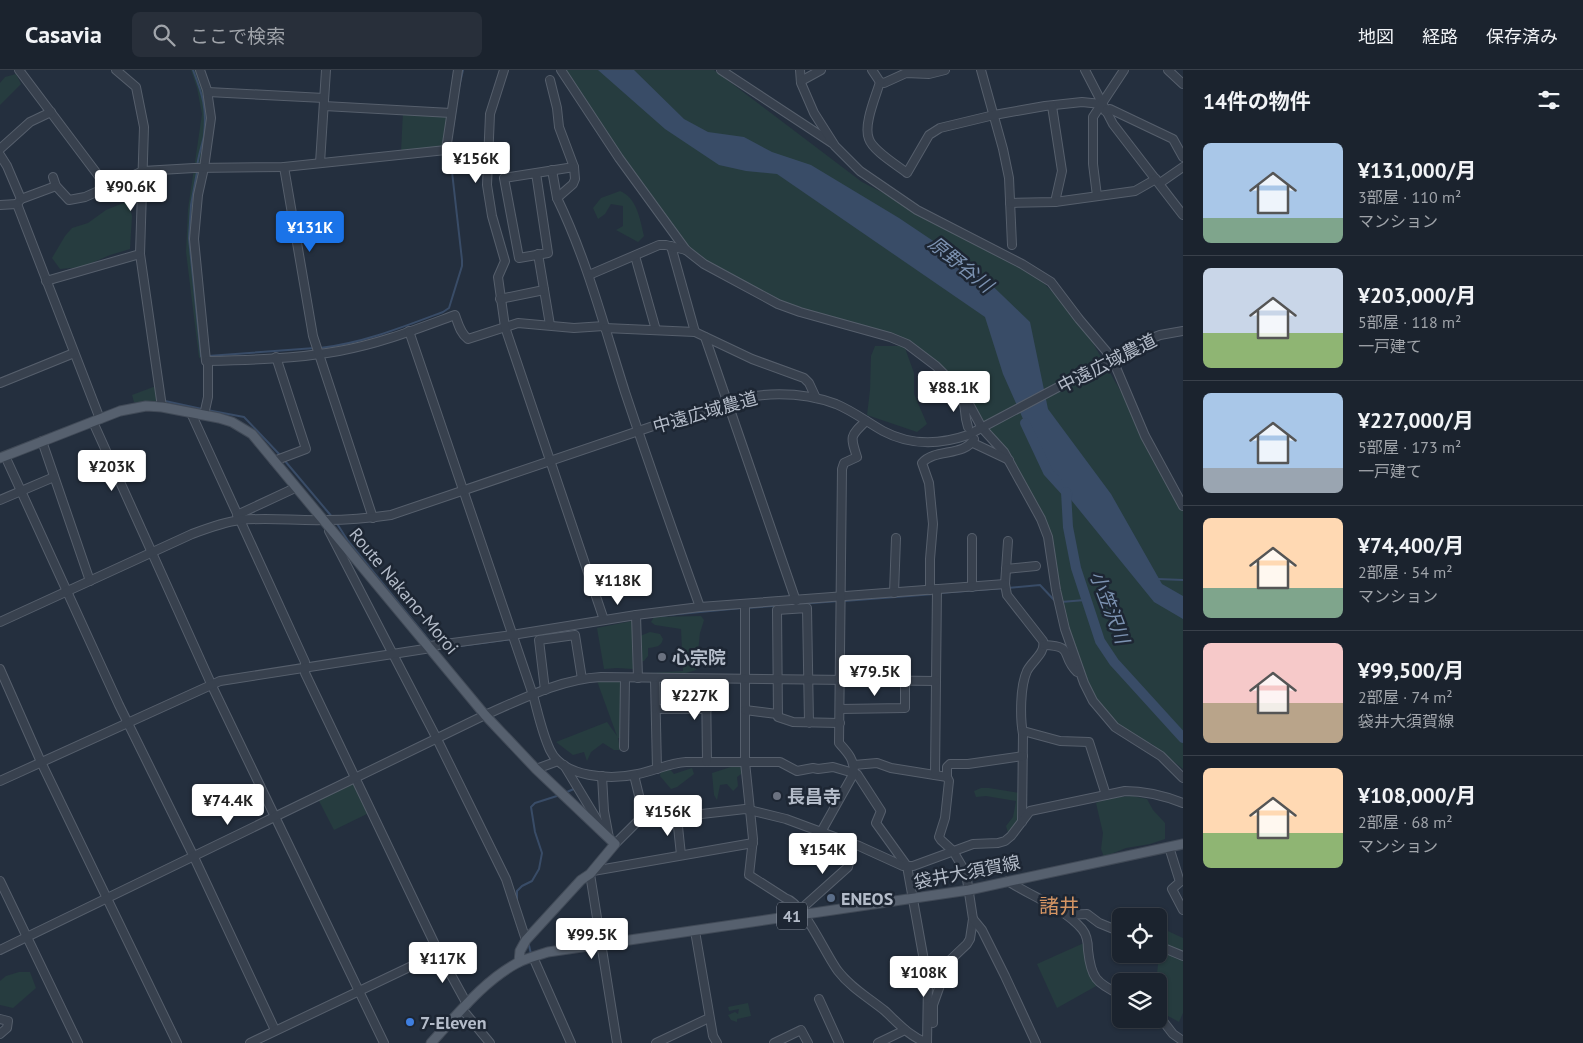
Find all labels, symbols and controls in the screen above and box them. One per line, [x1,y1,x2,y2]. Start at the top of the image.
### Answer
search box [132,12,482,57]
text: Casavia [25,19,102,50]
icon: search [150,21,178,49]
text: ここで検索 [190,24,285,48]
text: 地図 [1358,25,1394,48]
text: 経路 [1422,25,1458,48]
text: 保存済み [1486,25,1558,48]
icon: filters [1535,86,1563,114]
text: 14件の物件 [1203,88,1311,115]
pin: ¥156K [441,142,511,184]
text: ¥156K [453,148,499,168]
text: ¥131,000/月 [1358,157,1476,184]
icon: home [1243,163,1303,223]
pin: ¥90.6K [90,170,172,212]
text: ¥90.6K [106,176,156,196]
text: 3部屋 · 110 m² [1358,187,1461,207]
pin: ¥131K [275,210,345,253]
text: マンション [1358,211,1438,231]
text: ¥131K [287,217,333,237]
water label: 原野谷川 [924,231,1000,298]
text: ¥203,000/月 [1358,282,1476,309]
icon: home [1243,288,1303,348]
text: 5部屋 · 118 m² [1358,312,1461,332]
street label: 中遠広域農道 [1054,328,1160,398]
text: 一戸建て [1358,336,1422,356]
pin: ¥88.1K [913,370,995,413]
text: ¥88.1K [929,377,979,397]
street label: 中遠広域農道 [650,386,760,438]
text: ¥227,000/月 [1358,407,1474,434]
icon: home [1243,413,1303,473]
text: 5部屋 · 173 m² [1358,437,1461,457]
pin: ¥203K [77,450,147,492]
text: ¥203K [89,456,135,476]
text: 一戸建て [1358,461,1422,481]
street label: Route Nakano-Moroi [344,523,464,659]
text: ¥74,400/月 [1358,532,1464,559]
icon: home [1243,538,1303,598]
text: 2部屋 · 54 m² [1358,562,1453,582]
pin: ¥118K [583,564,653,606]
water label: 小笠沢川 [1085,567,1136,649]
text: ¥118K [595,570,641,590]
text: マンション [1358,586,1438,606]
place label: 心宗院 [672,646,726,669]
marker: 心宗院 [656,651,668,663]
pin: ¥79.5K [834,654,916,697]
text: ¥99,500/月 [1358,657,1464,684]
text: ¥79.5K [850,661,900,681]
icon: home [1243,663,1303,723]
pin: ¥227K [660,678,730,721]
text: ¥227K [672,685,718,705]
text: 2部屋 · 74 m² [1358,687,1453,707]
text: 袋井大須賀線 [1358,711,1454,731]
text: ¥108,000/月 [1358,782,1476,809]
pin: ¥74.4K [187,784,269,826]
place label: 長昌寺 [787,785,841,808]
icon: home [1243,788,1303,848]
text: ¥74.4K [203,790,253,810]
marker: 長昌寺 [771,790,783,802]
pin: ¥156K [633,794,703,837]
text: ¥156K [645,801,691,821]
text: 2部屋 · 68 m² [1358,812,1453,832]
pin: ¥154K [788,832,858,875]
text: マンション [1358,836,1438,856]
text: ¥154K [800,839,846,859]
street label: 袋井大須賀線 [912,850,1022,894]
place label: ENEOS [841,887,893,910]
marker: ENEOS [825,892,837,904]
district label: 諸井 [1039,893,1079,919]
road number: 41 [777,902,807,929]
map controls [1112,908,1167,1028]
button: locate [1112,908,1167,963]
pin: ¥99.5K [551,918,633,960]
text: ¥99.5K [567,924,617,944]
pin: ¥117K [408,942,478,984]
text: ¥117K [420,948,466,968]
pin: ¥108K [889,956,959,998]
text: ¥108K [901,962,947,982]
button: layers [1112,973,1167,1028]
place label: 7-Eleven [420,1011,487,1034]
marker: 7-Eleven [404,1016,416,1028]

